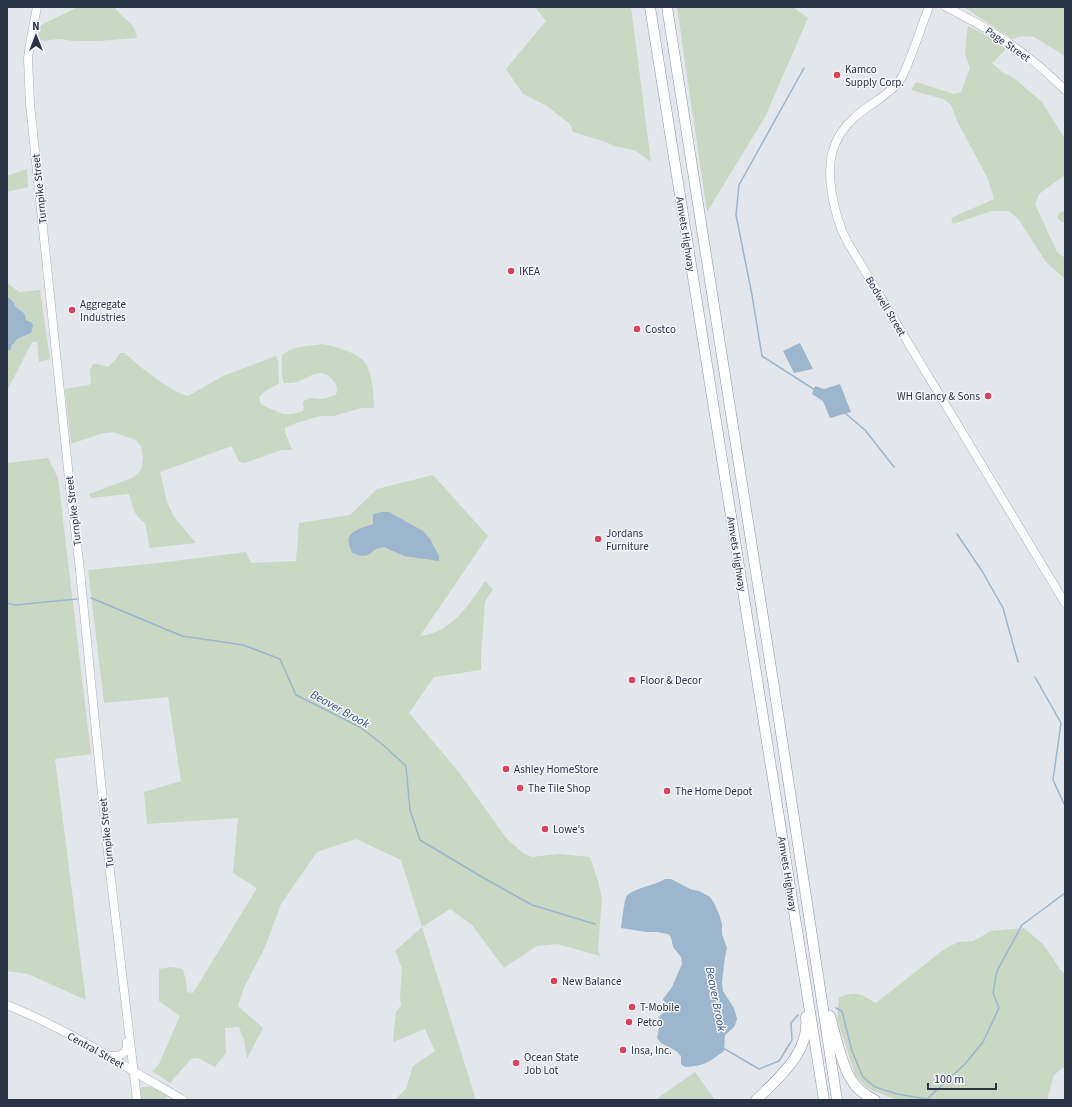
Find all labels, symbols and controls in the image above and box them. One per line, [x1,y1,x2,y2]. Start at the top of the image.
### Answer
north arrow [16,16,56,56]
text: N [32,19,40,34]
street label: Page Street [982,23,1034,66]
place label: Kamco Supply Corp. [845,62,904,90]
marker: Kamco Supply Corp. [832,70,842,80]
street label: Turnpike Street [28,153,51,225]
street label: Amvets Highway [672,195,699,273]
place label: IKEA [519,264,540,279]
marker: IKEA [506,266,516,276]
street label: Bodwell Street [862,274,909,339]
place label: Aggregate Industries [80,297,126,325]
marker: Aggregate Industries [67,305,77,315]
place label: Costco [645,322,676,337]
marker: Costco [632,324,642,334]
place label: WH Glancy & Sons [897,389,980,404]
marker: WH Glancy & Sons [983,391,993,401]
street label: Turnpike Street [62,475,85,547]
street label: Amvets Highway [723,515,750,593]
place label: Jordans Furniture [606,526,649,554]
marker: Jordans Furniture [593,534,603,544]
place label: Floor & Decor [640,673,702,688]
marker: Floor & Decor [627,675,637,685]
water label: Beaver Brook [307,686,373,733]
place label: Ashley HomeStore [514,762,599,777]
marker: Ashley HomeStore [501,764,511,774]
place label: The Tile Shop [528,781,591,796]
marker: The Tile Shop [515,783,525,793]
place label: The Home Depot [675,784,753,799]
marker: The Home Depot [662,786,672,796]
street label: Turnpike Street [95,797,118,869]
place label: Lowe's [553,822,585,837]
marker: Lowe's [540,824,550,834]
street label: Amvets Highway [774,835,801,913]
water label: Beaver Brook [701,965,730,1033]
place label: New Balance [562,974,622,989]
marker: New Balance [549,976,559,986]
place label: T-Mobile [640,1000,680,1015]
marker: T-Mobile [627,1002,637,1012]
place label: Petco [637,1015,663,1030]
marker: Petco [624,1017,634,1027]
street label: Central Street [65,1029,127,1072]
place label: Insa, Inc. [631,1043,672,1058]
marker: Insa, Inc. [618,1045,628,1055]
place label: Ocean State Job Lot [524,1050,579,1078]
marker: Ocean State Job Lot [511,1058,521,1068]
scale bar [928,1065,996,1091]
text: 100 m [934,1071,964,1088]

